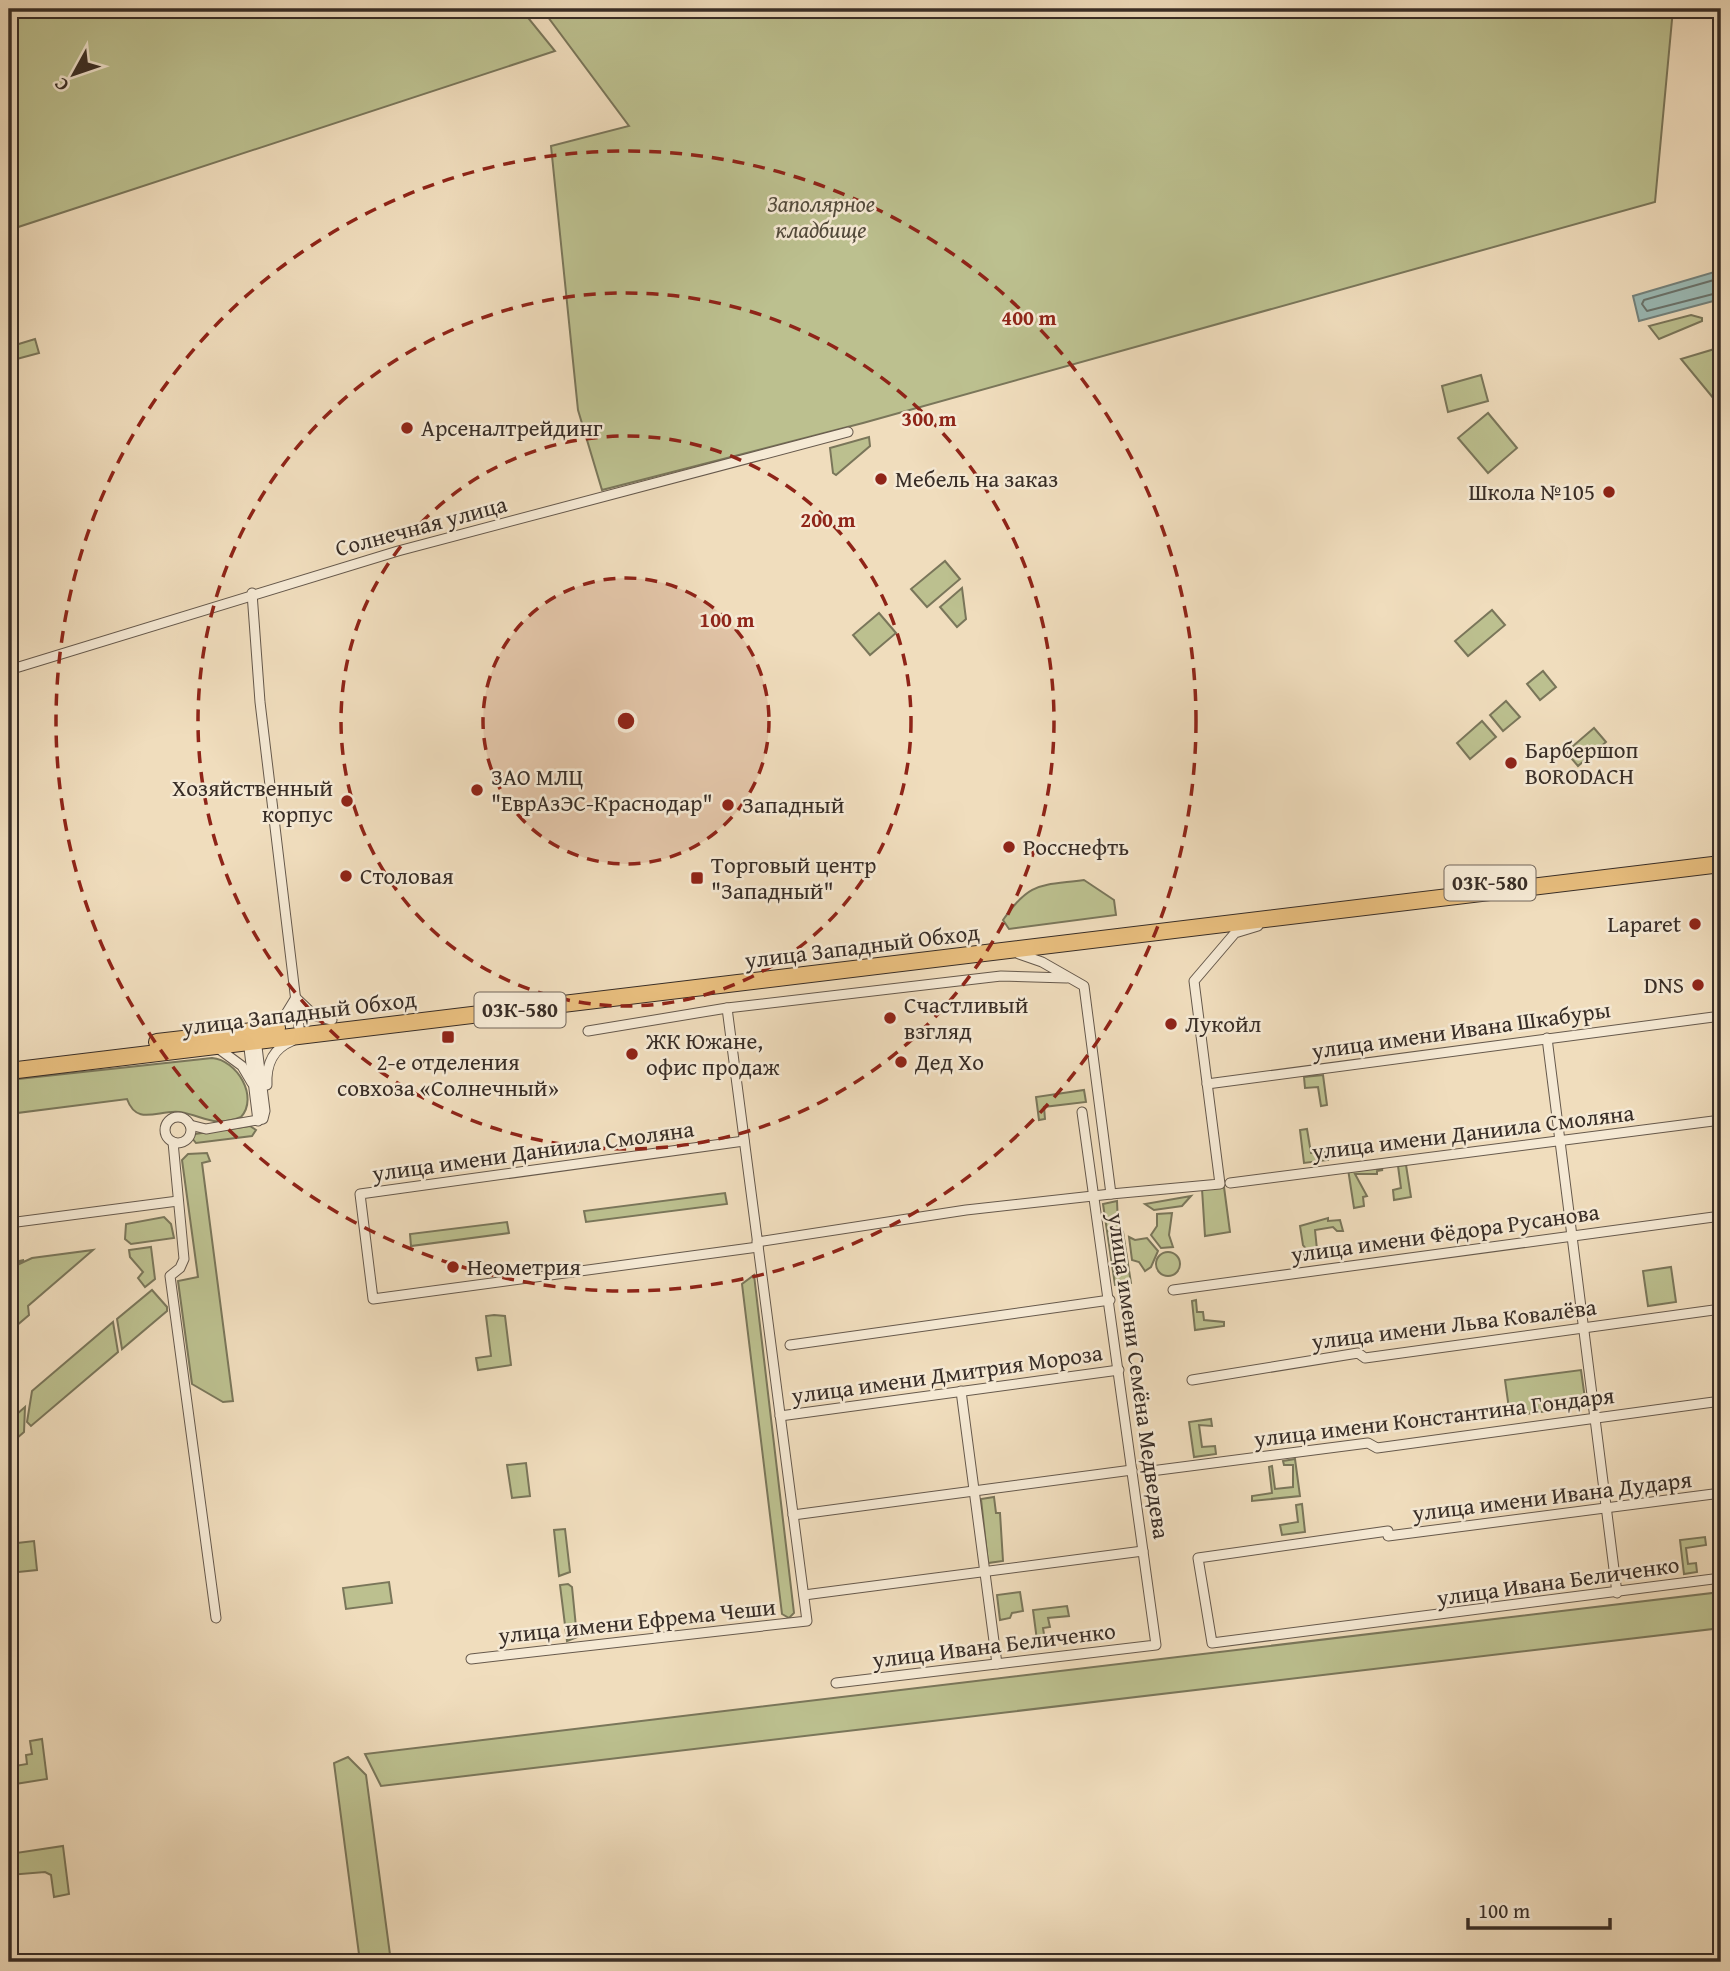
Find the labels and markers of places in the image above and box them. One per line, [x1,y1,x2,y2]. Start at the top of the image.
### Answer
place label: Арсеналтрейдинг [421,411,603,444]
marker: Арсеналтрейдинг [399,420,415,436]
place label: Мебель на заказ [895,462,1058,495]
marker: Мебель на заказ [873,471,889,487]
place label: Школа №105 [1468,475,1595,508]
marker: Школа №105 [1601,484,1617,500]
centre of rings [614,709,638,733]
place label: Барбершоп BORODACH [1525,733,1639,792]
marker: Барбершоп BORODACH [1503,755,1519,771]
place label: ЗАО МЛЦ "ЕврАзЭС-Краснодар" [491,760,713,819]
place label: Хозяйственный корпус [172,771,333,830]
marker: ЗАО МЛЦ "ЕврАзЭС-Краснодар" [469,782,485,798]
place label: Западный [742,788,845,821]
marker: Хозяйственный корпус [339,793,355,809]
marker: Западный [720,797,736,813]
place label: Росснефть [1023,830,1129,863]
marker: Росснефть [1001,839,1017,855]
place label: Торговый центр "Западный" [711,848,876,907]
place label: Столовая [360,859,454,892]
marker: Столовая [338,868,354,884]
marker: Торговый центр "Западный" [689,870,705,886]
place label: Laparet [1608,907,1681,940]
marker: Laparet [1687,916,1703,932]
place label: DNS [1644,968,1684,1001]
marker: DNS [1690,977,1706,993]
place label: Счастливый взгляд [904,988,1029,1047]
place label: Лукойл [1185,1007,1262,1040]
marker: Счастливый взгляд [882,1010,898,1026]
marker: Лукойл [1163,1016,1179,1032]
place label: ЖК Южане, офис продаж [645,1024,780,1083]
marker: 2-е отделения совхоза «Солнечный» [440,1029,456,1045]
place label: 2-е отделения совхоза «Солнечный» [337,1045,559,1104]
place label: Дед Хо [914,1045,984,1078]
marker: ЖК Южане, офис продаж [624,1046,640,1062]
marker: Дед Хо [893,1054,909,1070]
place label: Неометрия [467,1250,581,1283]
marker: Неометрия [445,1259,461,1275]

